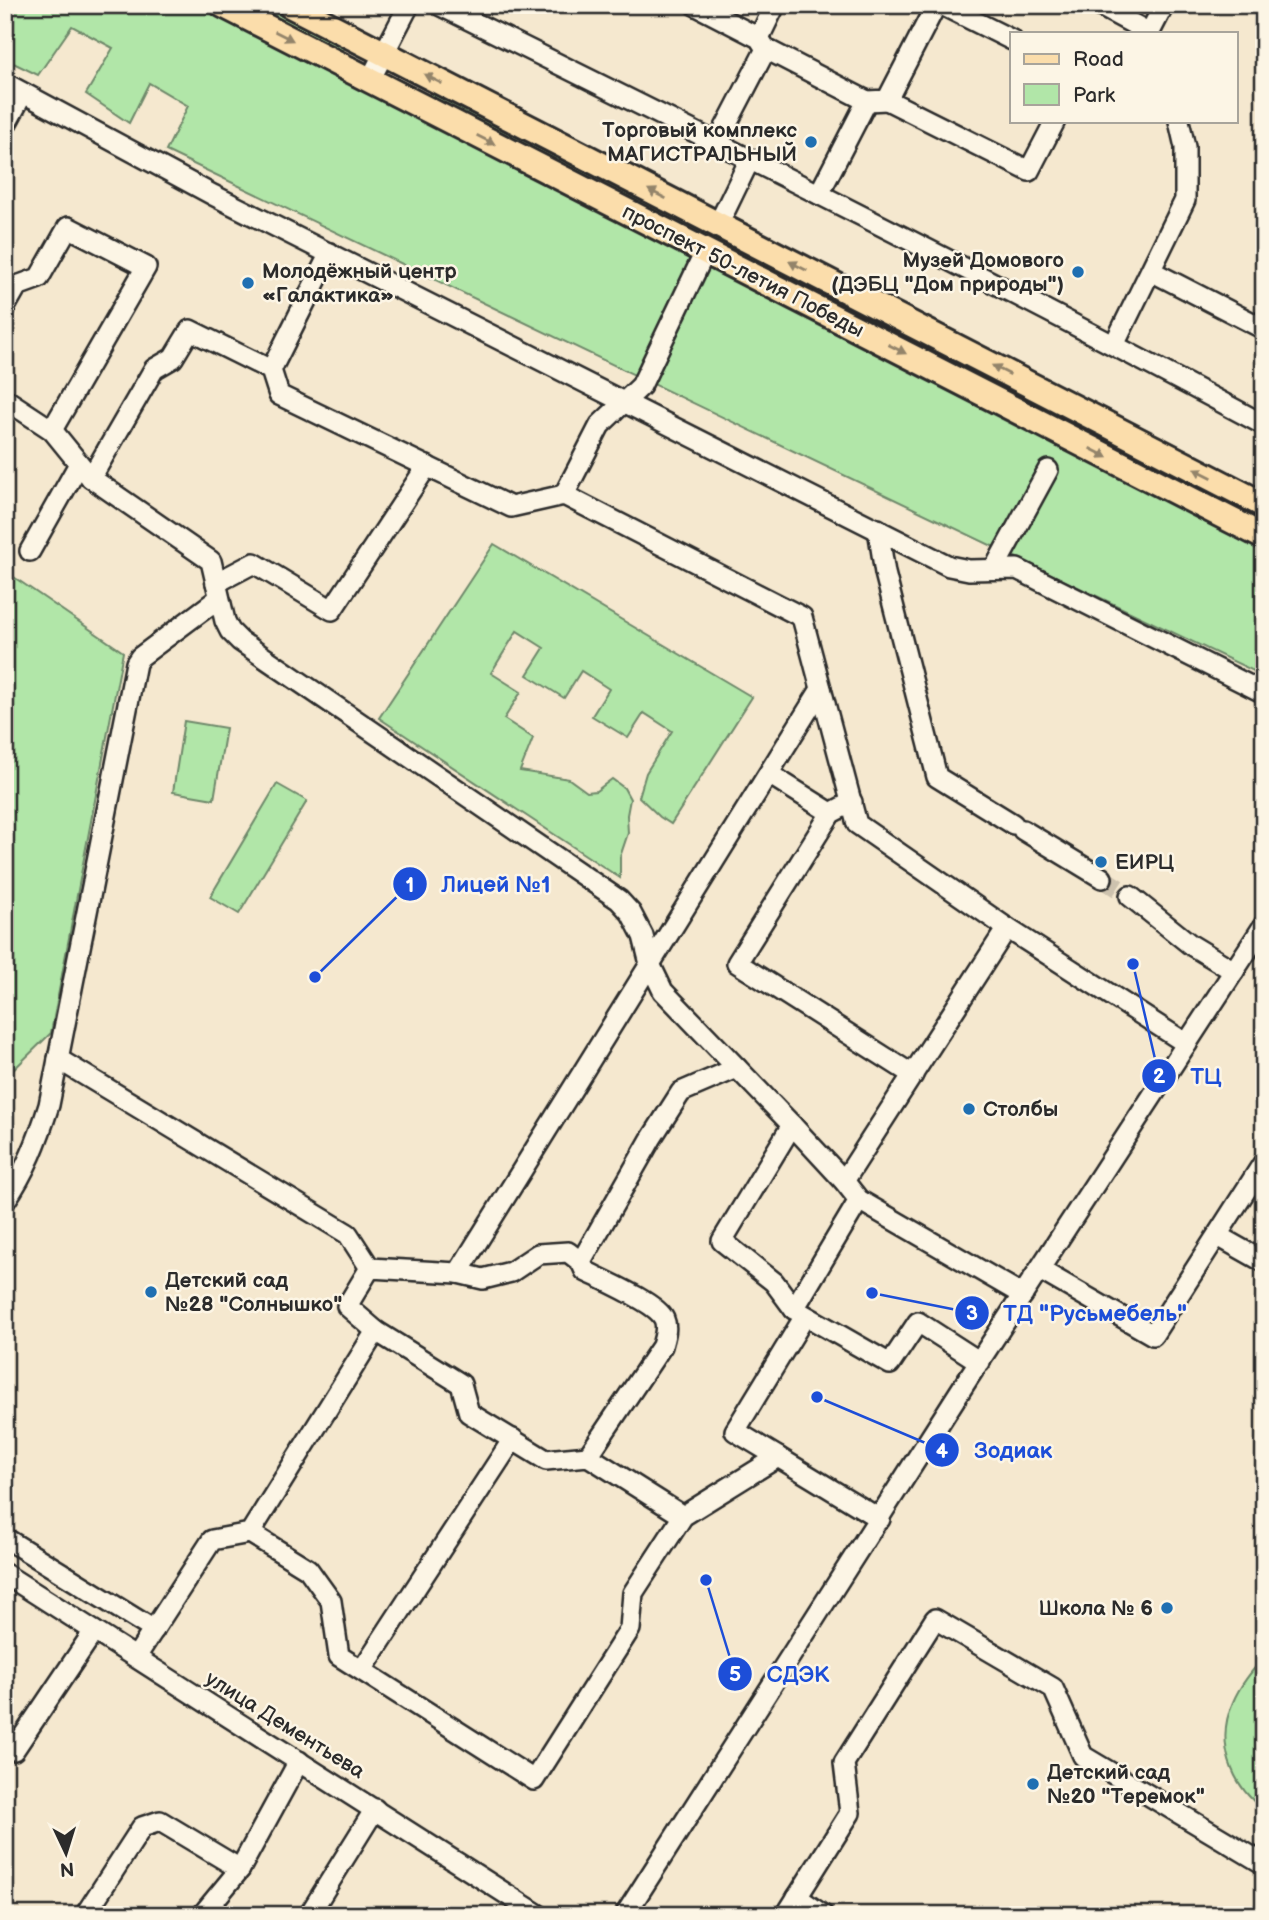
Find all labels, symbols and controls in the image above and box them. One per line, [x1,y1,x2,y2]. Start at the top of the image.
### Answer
one-way arrow [274,31,294,42]
legend [1010,32,1238,122]
text: Road [1073,47,1124,72]
one-way arrow [423,73,443,84]
text: Park [1073,83,1116,108]
place label: Торговый комплекс МАГИСТРАЛЬНЫЙ [602,118,797,167]
one-way arrow [476,134,496,145]
marker: Торговый комплекс МАГИСТРАЛЬНЫЙ [803,134,819,150]
one-way arrow [647,188,667,199]
street label: проспект 50-летия Победы [618,199,868,343]
place label: Музей Домового (ДЭБЦ "Дом природы") [831,248,1064,297]
place label: Молодёжный центр «Галактика» [262,259,457,308]
one-way arrow [788,260,808,272]
marker: Музей Домового (ДЭБЦ "Дом природы") [1070,264,1086,280]
marker: Молодёжный центр «Галактика» [240,275,256,291]
one-way arrow [887,344,907,355]
one-way arrow [990,364,1010,376]
one-way arrow [1089,447,1109,458]
one-way arrow [1193,468,1213,479]
place label: ЕИРЦ [1115,850,1175,875]
marker: ЕИРЦ [1093,854,1109,870]
callout: Лицей №1 [393,862,565,906]
text: Лицей №1 [440,871,551,899]
text: 1 [406,873,414,898]
callout: ТЦ [1142,1054,1236,1098]
text: ТЦ [1190,1063,1222,1091]
text: 2 [1153,1064,1166,1089]
place label: Столбы [983,1097,1058,1122]
marker: Столбы [961,1101,977,1117]
place label: Детский сад №28 "Солнышко" [165,1268,342,1317]
marker: Детский сад №28 "Солнышко" [143,1284,159,1300]
callout: ТД "Русьмебель" [954,1291,1201,1335]
text: ТД "Русьмебель" [1003,1300,1187,1328]
text: 3 [966,1301,978,1326]
callout: Зодиак [924,1428,1066,1472]
text: Зодиак [974,1437,1053,1465]
text: 4 [936,1439,949,1464]
place label: Школа № 6 [1038,1596,1153,1621]
marker: Школа № 6 [1159,1600,1175,1616]
callout: СДЭК [718,1652,843,1696]
text: СДЭК [767,1661,830,1689]
text: 5 [729,1662,741,1687]
street label: улица Дементьева [201,1666,370,1784]
place label: Детский сад №20 "Теремок" [1047,1760,1205,1809]
marker: Детский сад №20 "Теремок" [1025,1776,1041,1792]
north arrow [32,1818,102,1888]
text: N [59,1856,75,1880]

